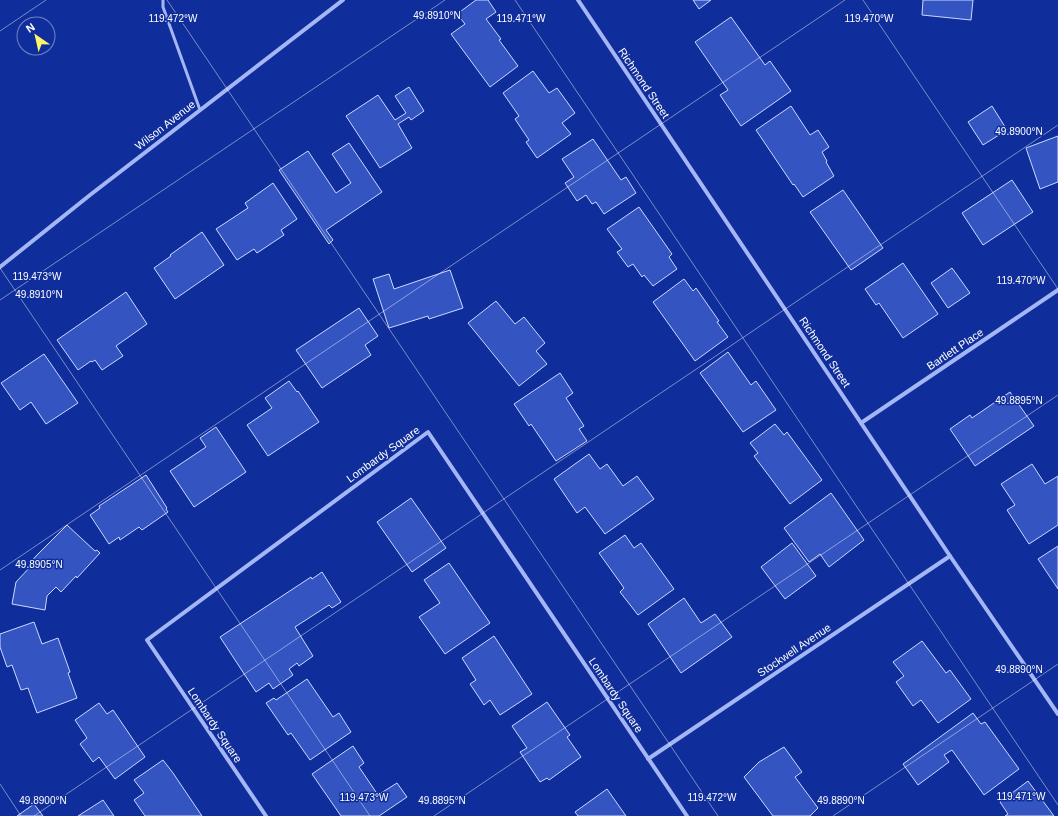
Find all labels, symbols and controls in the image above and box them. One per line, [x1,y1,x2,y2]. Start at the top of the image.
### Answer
text: 49.8910°N [413,10,461,21]
text: 119.472°W [149,13,198,24]
text: 119.471°W [497,13,546,24]
text: 119.470°W [845,13,894,24]
north arrow [16,16,56,56]
text: N [24,20,37,35]
street label: Richmond Street [616,46,672,120]
street label: Wilson Avenue [133,98,197,152]
text: 49.8900°N [995,126,1043,137]
text: 119.473°W [13,271,62,282]
text: 119.470°W [997,275,1046,286]
text: 49.8910°N [15,289,63,300]
street label: Richmond Street [797,315,853,389]
street label: Bartlett Place [925,326,985,372]
text: 49.8895°N [995,395,1043,406]
street label: Lombardy Square [344,423,422,485]
text: 49.8905°N [15,559,63,570]
street label: Stockwell Avenue [755,621,833,679]
street label: Lombardy Square [587,655,645,735]
text: 49.8890°N [995,664,1043,675]
street label: Lombardy Square [186,685,244,765]
text: 119.471°W [997,791,1046,802]
text: 119.473°W [340,792,389,803]
text: 119.472°W [688,792,737,803]
text: 49.8900°N [19,795,67,806]
text: 49.8895°N [418,795,466,806]
text: 49.8890°N [817,795,865,806]

